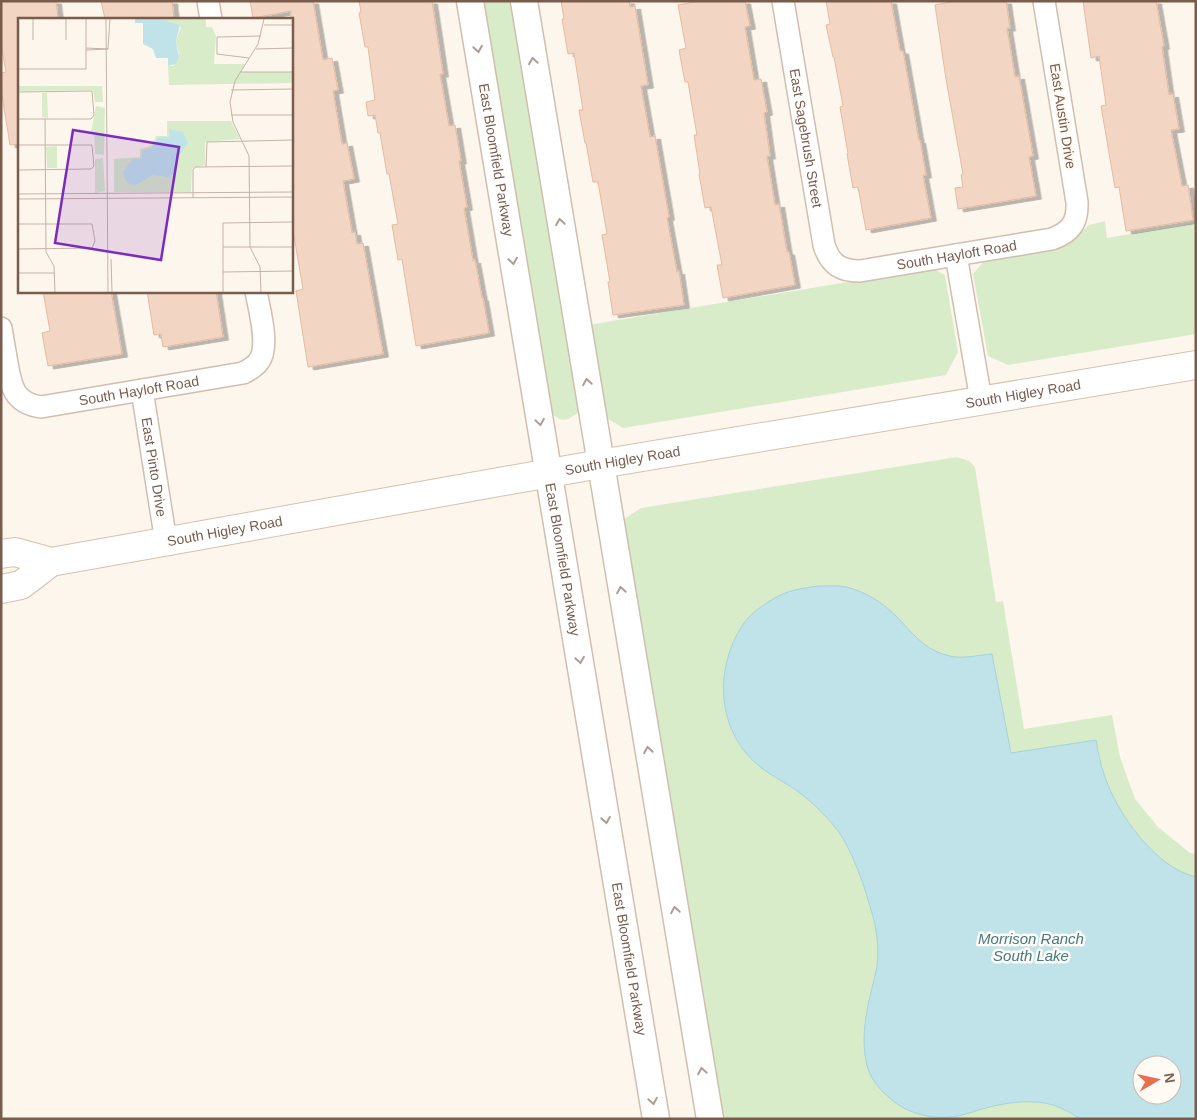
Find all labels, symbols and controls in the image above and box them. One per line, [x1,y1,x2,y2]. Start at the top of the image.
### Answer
inset map [18,18,292,292]
one-way arrow [472,45,482,54]
one-way arrow [529,57,539,66]
street label: East Austin Drive [1047,62,1079,170]
street label: East Sagebrush Street [786,67,826,209]
street label: East Bloomfield Parkway [476,82,517,238]
one-way arrow [555,217,566,225]
street label: South Hayloft Road [895,237,1018,273]
one-way arrow [508,257,518,266]
street label: South Hayloft Road [78,373,200,409]
street label: South Higley Road [964,376,1082,411]
one-way arrow [582,378,592,386]
street label: East Pinto Drive [138,416,170,518]
one-way arrow [534,417,544,426]
street label: South Higley Road [564,443,681,478]
street label: East Bloomfield Parkway [542,482,583,637]
street label: South Higley Road [166,513,284,549]
one-way arrow [617,585,627,594]
one-way arrow [574,655,584,664]
one-way arrow [644,746,654,754]
one-way arrow [601,816,611,824]
street label: East Bloomfield Parkway [609,881,650,1037]
one-way arrow [670,906,681,914]
water label: Morrison Ranch South Lake [978,930,1084,964]
north arrow [1132,1055,1182,1105]
one-way arrow [697,1066,707,1075]
text: N [1161,1072,1179,1084]
one-way arrow [648,1097,658,1105]

